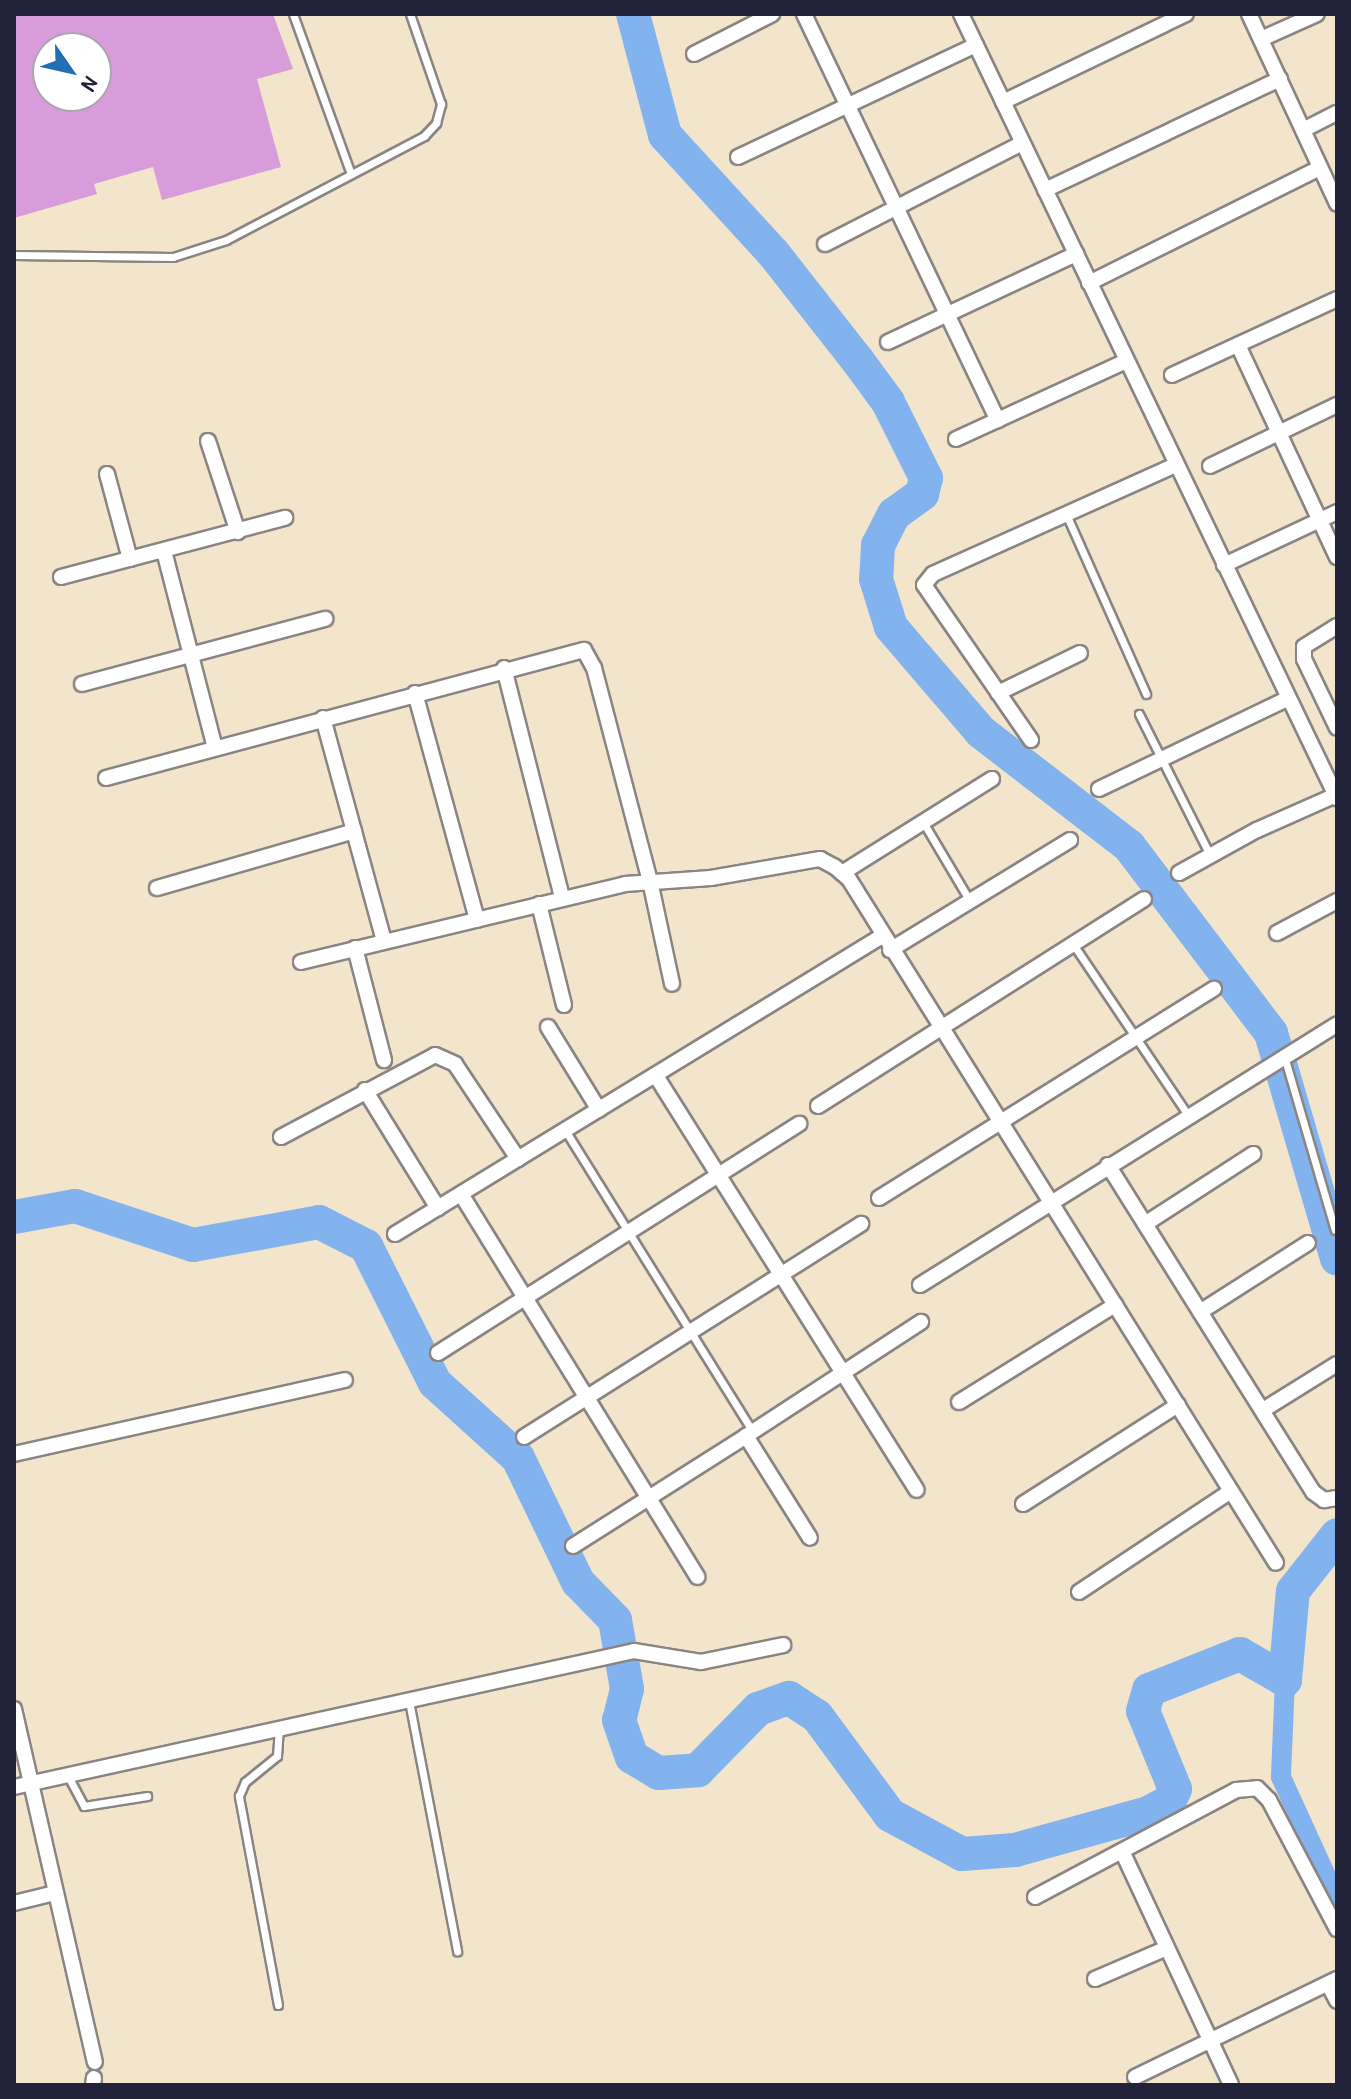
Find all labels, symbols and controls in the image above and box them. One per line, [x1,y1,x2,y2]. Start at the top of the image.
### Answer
north arrow [32,32,112,112]
text: N [75,71,106,98]

